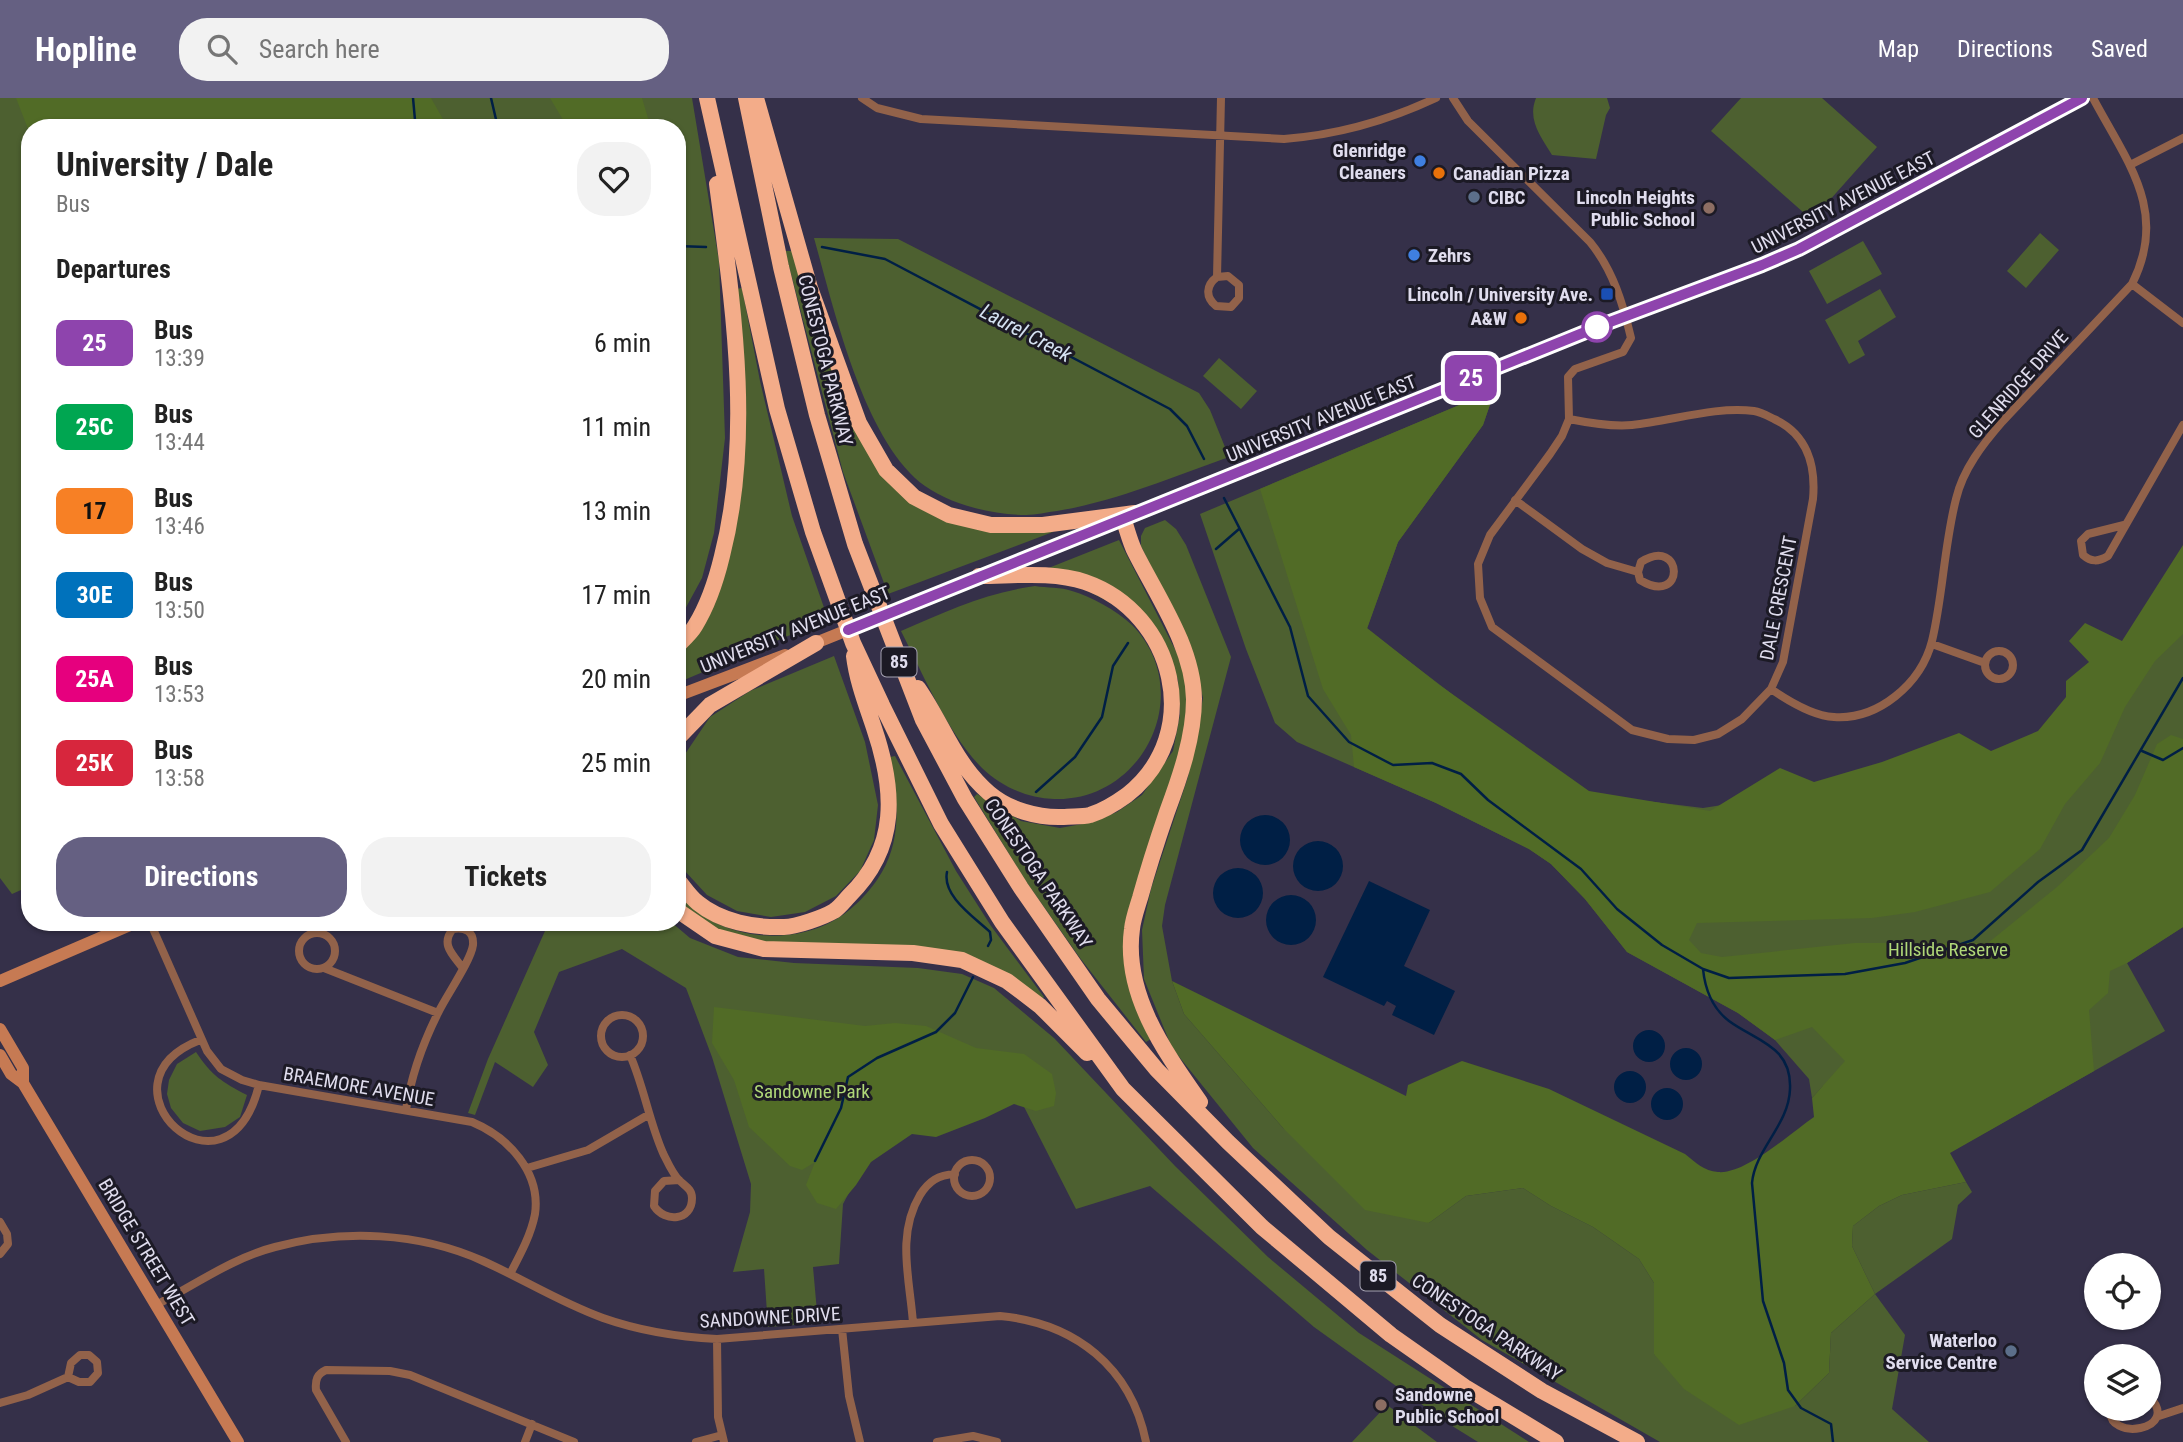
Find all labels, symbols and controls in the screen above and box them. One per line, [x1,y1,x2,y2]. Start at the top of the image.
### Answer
search box [179,18,669,81]
text: Hopline [35,30,137,69]
icon: search [203,30,241,68]
text: Search here [259,34,380,64]
text: Map [1878,35,1919,63]
text: Directions [1957,35,2053,63]
text: Saved [2091,35,2148,63]
place label: Glenridge Cleaners [1332,139,1406,184]
button: heart [577,142,651,216]
text: University / Dale [56,145,273,184]
street label: UNIVERSITY AVENUE EAST [1748,146,1939,259]
marker: Glenridge Cleaners [1412,153,1428,169]
place label: Canadian Pizza [1453,162,1570,185]
marker: Canadian Pizza [1431,165,1447,181]
place label: CIBC [1488,186,1526,209]
place label: Lincoln Heights Public School [1576,186,1695,231]
marker: CIBC [1466,189,1482,205]
text: Bus [56,191,90,218]
marker: Lincoln Heights Public School [1701,200,1717,216]
place label: Zehrs [1428,244,1471,267]
marker: Zehrs [1406,247,1422,263]
text: Departures [56,254,171,284]
street label: CONESTOGA PARKWAY [793,272,858,448]
place label: Lincoln / University Ave. [1408,283,1593,306]
marker: Lincoln / University Ave. [1599,286,1615,302]
water label: Laurel Creek [976,299,1077,367]
place label: A&W [1470,307,1507,330]
marker: A&W [1513,310,1529,326]
unlabelled marker [1582,312,1612,342]
text: Bus [154,315,193,345]
street label: GLENRIDGE DRIVE [1964,325,2073,443]
text: 6 min [594,328,651,358]
text: 25 [82,329,107,357]
text: 13:39 [154,345,205,372]
line badge: 25 [1440,355,1502,401]
text: 25 [1459,364,1483,392]
street label: UNIVERSITY AVENUE EAST [1223,370,1420,467]
text: Bus [154,399,193,429]
text: 11 min [581,412,651,442]
text: 25C [76,413,113,441]
text: 13:44 [154,429,205,456]
text: Bus [154,483,193,513]
text: 13 min [581,496,651,526]
text: 17 [82,497,107,525]
text: 13:46 [154,513,205,540]
street label: DALE CRESCENT [1755,534,1802,662]
text: Bus [154,567,193,597]
text: 17 min [581,580,651,610]
text: 30E [76,581,113,609]
street label: UNIVERSITY AVENUE EAST [697,581,894,678]
text: 13:50 [154,597,205,624]
road number: 85 [881,648,916,676]
text: Bus [154,651,193,681]
text: 20 min [581,664,651,694]
text: 25A [75,665,114,693]
text: 13:53 [154,681,205,708]
text: Bus [154,735,193,765]
text: 25 min [581,748,651,778]
text: 25K [76,749,113,777]
text: 13:58 [154,765,205,792]
street label: CONESTOGA PARKWAY [980,794,1097,953]
button: Directions [56,837,347,917]
button: Tickets [361,837,651,917]
park label: Hillside Reserve [1888,938,2008,961]
street label: BRAEMORE AVENUE [282,1062,436,1111]
park label: Sandowne Park [754,1080,870,1103]
street label: BRIDGE STREET WEST [94,1175,200,1330]
map controls [2084,1253,2161,1421]
button: locate [2084,1253,2161,1330]
road number: 85 [1360,1261,1396,1290]
street label: CONESTOGA PARKWAY [1407,1269,1566,1386]
street label: SANDOWNE DRIVE [699,1302,841,1333]
place label: Waterloo Service Centre [1885,1329,1997,1374]
marker: Waterloo Service Centre [2003,1343,2019,1359]
button: layers [2084,1344,2161,1421]
place label: Sandowne Public School [1395,1383,1499,1428]
marker: Sandowne Public School [1373,1397,1389,1413]

